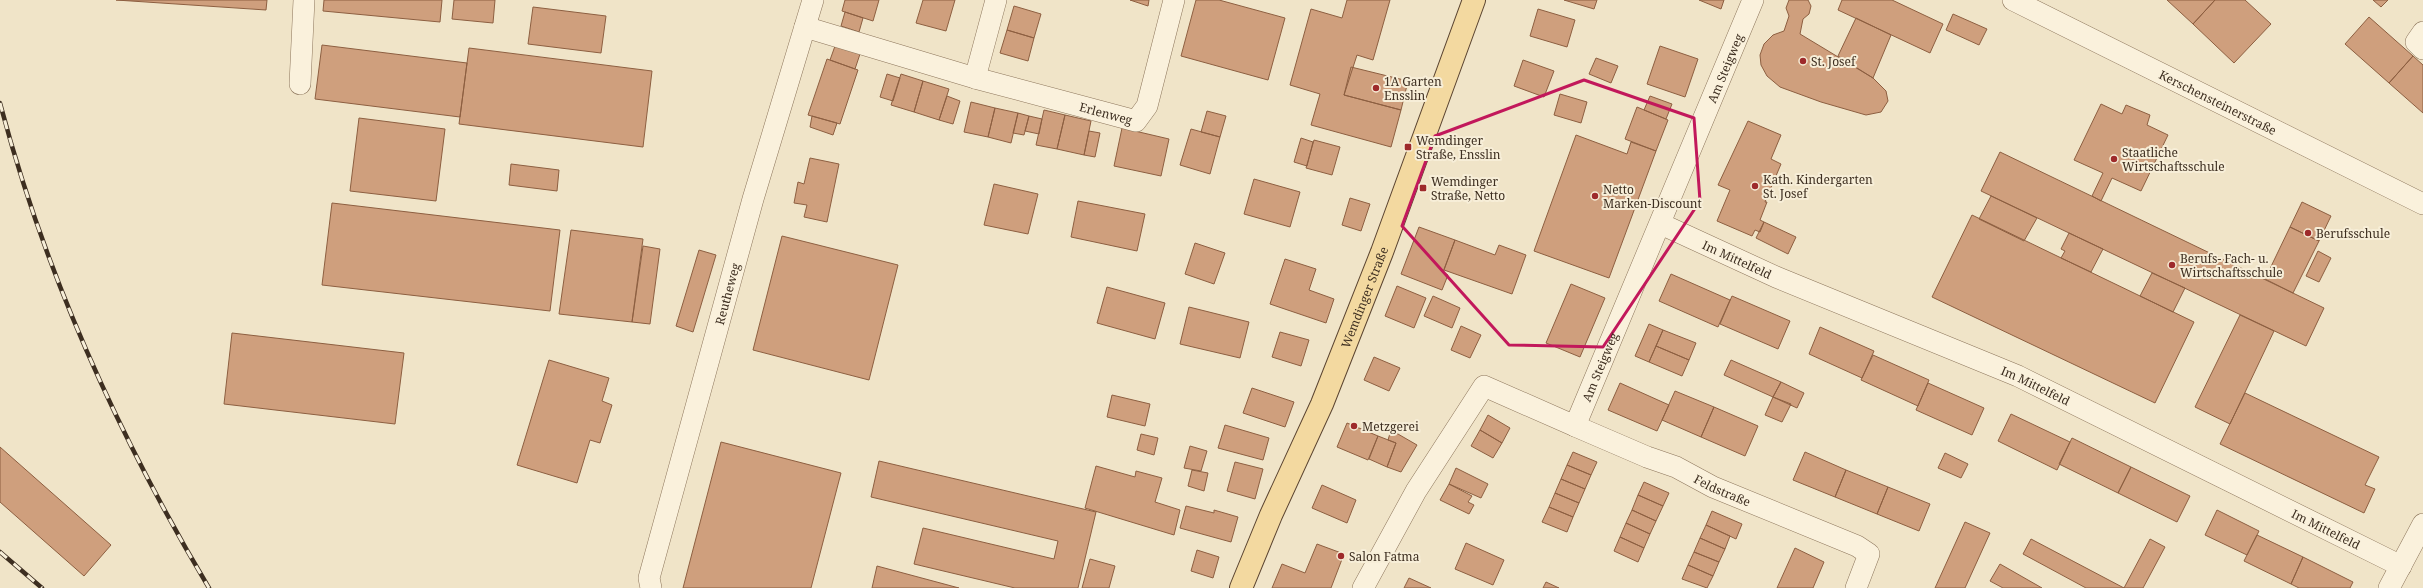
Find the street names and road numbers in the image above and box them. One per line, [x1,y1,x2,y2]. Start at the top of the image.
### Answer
street label: Am Steigweg [1703,30,1747,105]
street label: Kerschensteinerstraße [2156,66,2280,138]
street label: Erlenweg [1078,98,1135,128]
street label: Im Mittelfeld [1700,236,1775,283]
street label: Wemdinger Straße [1337,244,1392,350]
street label: Reutheweg [710,260,744,327]
street label: Am Steigweg [1578,329,1622,404]
street label: Im Mittelfeld [1999,362,2074,409]
street label: Feldstraße [1691,470,1753,510]
street label: Im Mittelfeld [2289,505,2364,553]

